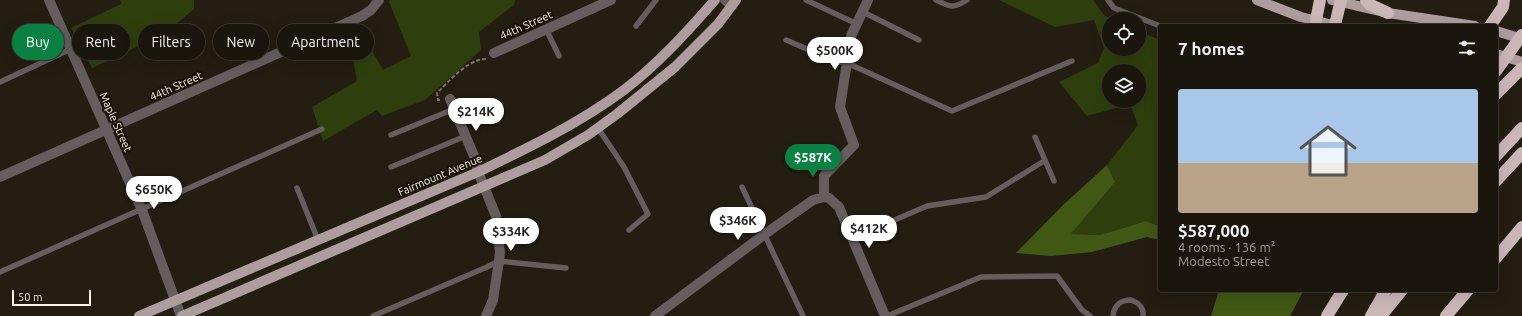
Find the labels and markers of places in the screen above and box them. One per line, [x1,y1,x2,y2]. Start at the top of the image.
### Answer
pin: $500K [807,37,863,71]
pin: $214K [448,98,504,132]
pin: $587K [785,144,841,178]
pin: $650K [126,176,182,210]
pin: $346K [710,207,766,241]
pin: $412K [841,215,897,249]
pin: $334K [483,218,539,252]

